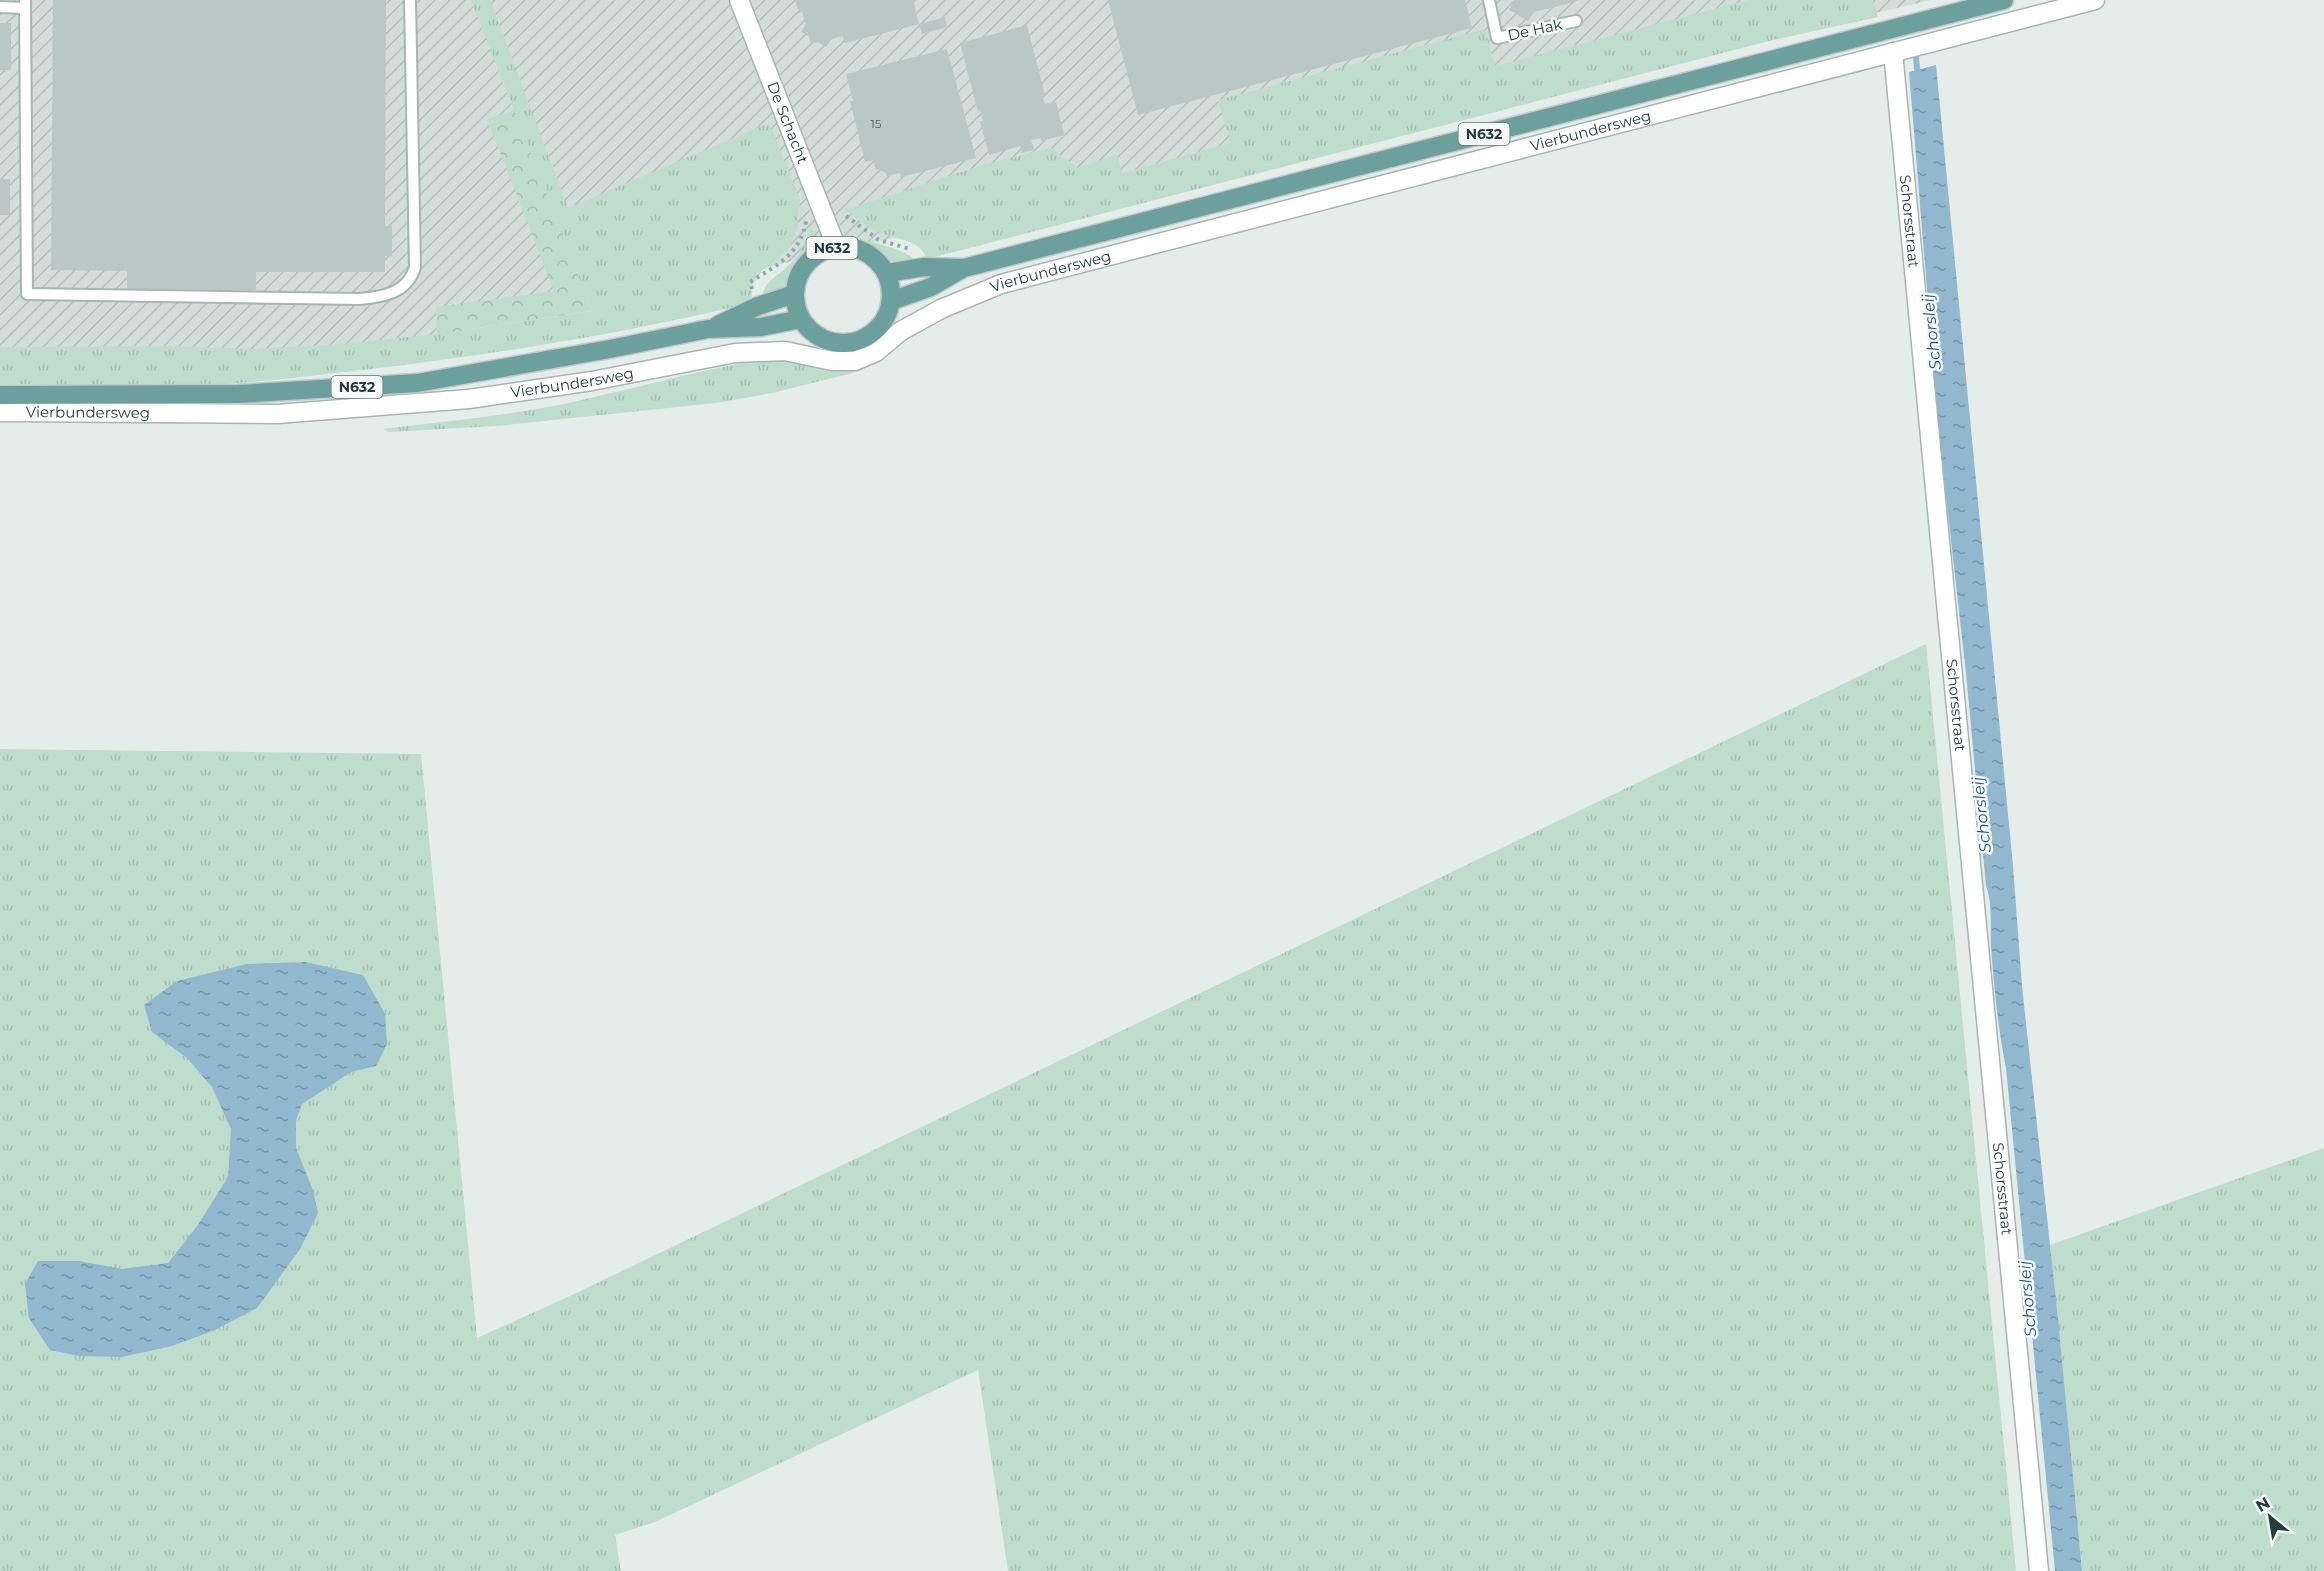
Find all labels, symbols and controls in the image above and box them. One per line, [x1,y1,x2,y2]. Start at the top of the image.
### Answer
street label: De Hak [1506,14,1564,45]
street label: De Schacht [763,79,813,166]
street label: Vierbundersweg [1528,106,1653,155]
house number: 15 [870,116,882,131]
road number: N632 [1458,123,1510,145]
street label: Schorsstraat [1896,174,1924,268]
road number: N632 [806,237,858,259]
street label: Vierbundersweg [987,246,1113,297]
water label: Schorsleij [1918,292,1945,371]
street label: Vierbundersweg [509,363,635,402]
road number: N632 [332,376,382,398]
street label: Vierbundersweg [26,402,150,422]
street label: Schorsstraat [1942,658,1970,752]
water label: Schorsleij [1968,775,1995,854]
street label: Schorsstraat [1989,1141,2017,1236]
water label: Schorsleij [2015,1259,2040,1338]
north arrow [2240,1487,2300,1547]
text: N [2252,1493,2273,1516]

